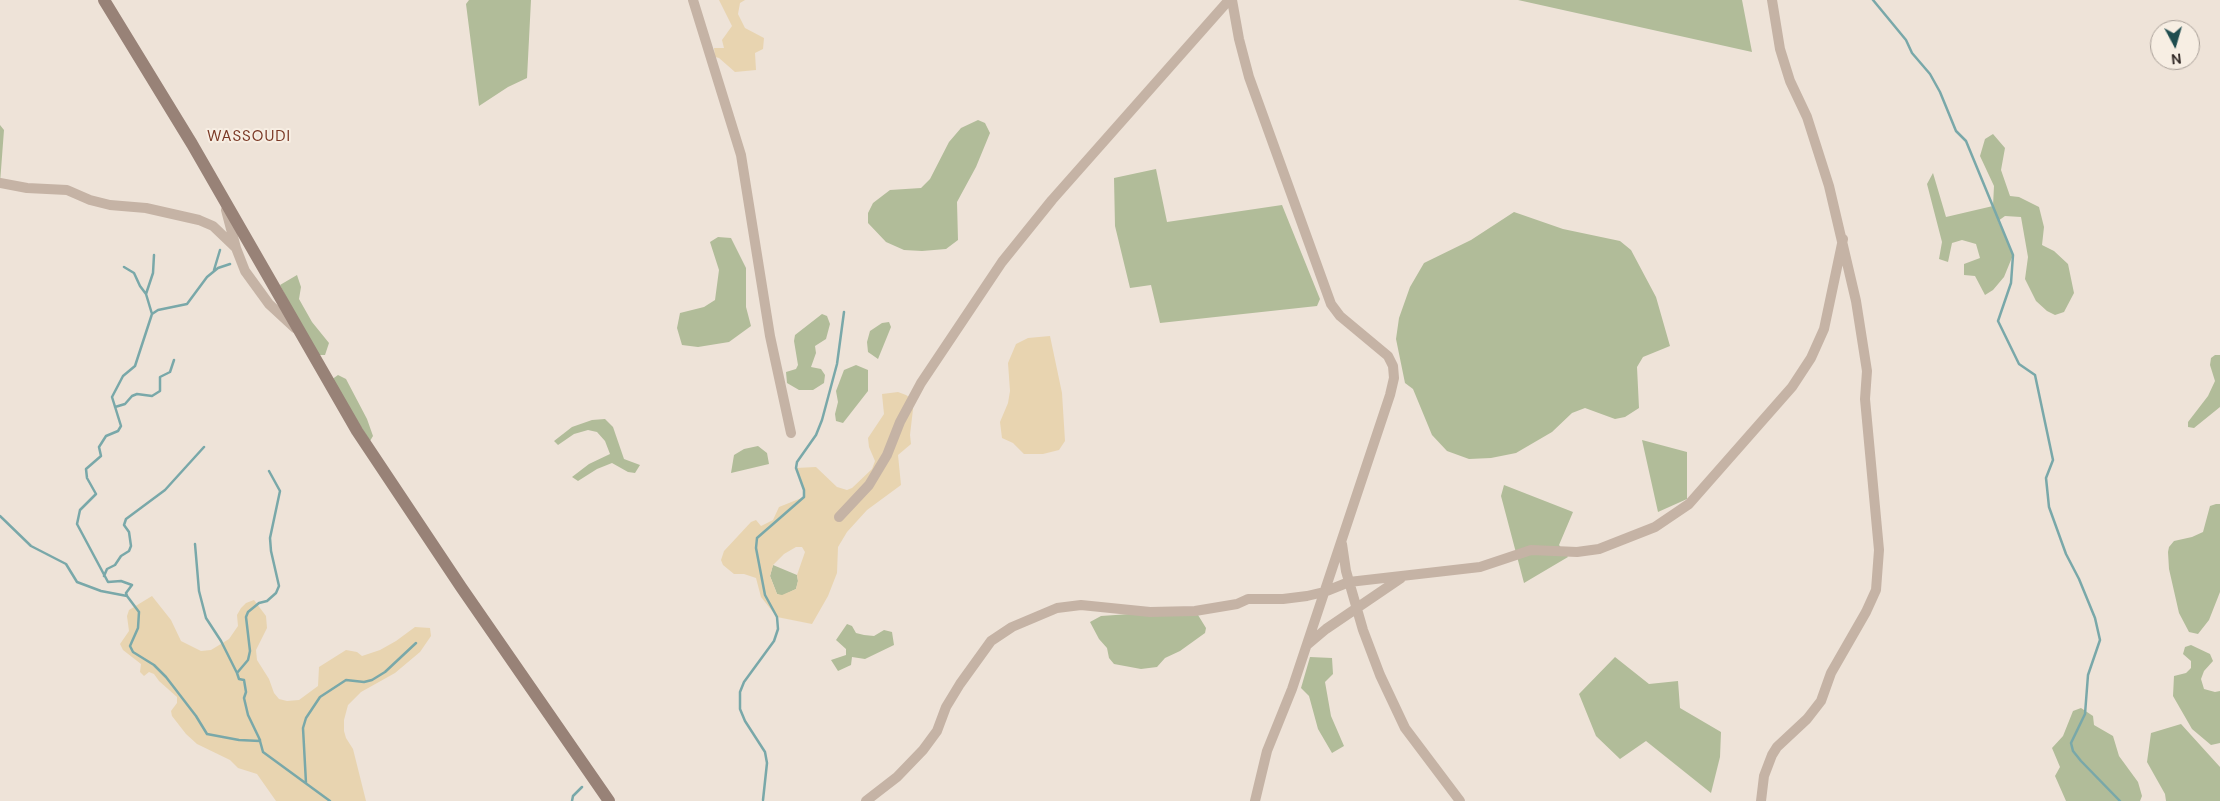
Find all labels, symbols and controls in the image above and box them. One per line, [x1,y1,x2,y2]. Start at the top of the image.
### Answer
north arrow [2150,20,2200,70]
text: N [2170,49,2182,68]
district label: WASSOUDI [206,128,292,146]

